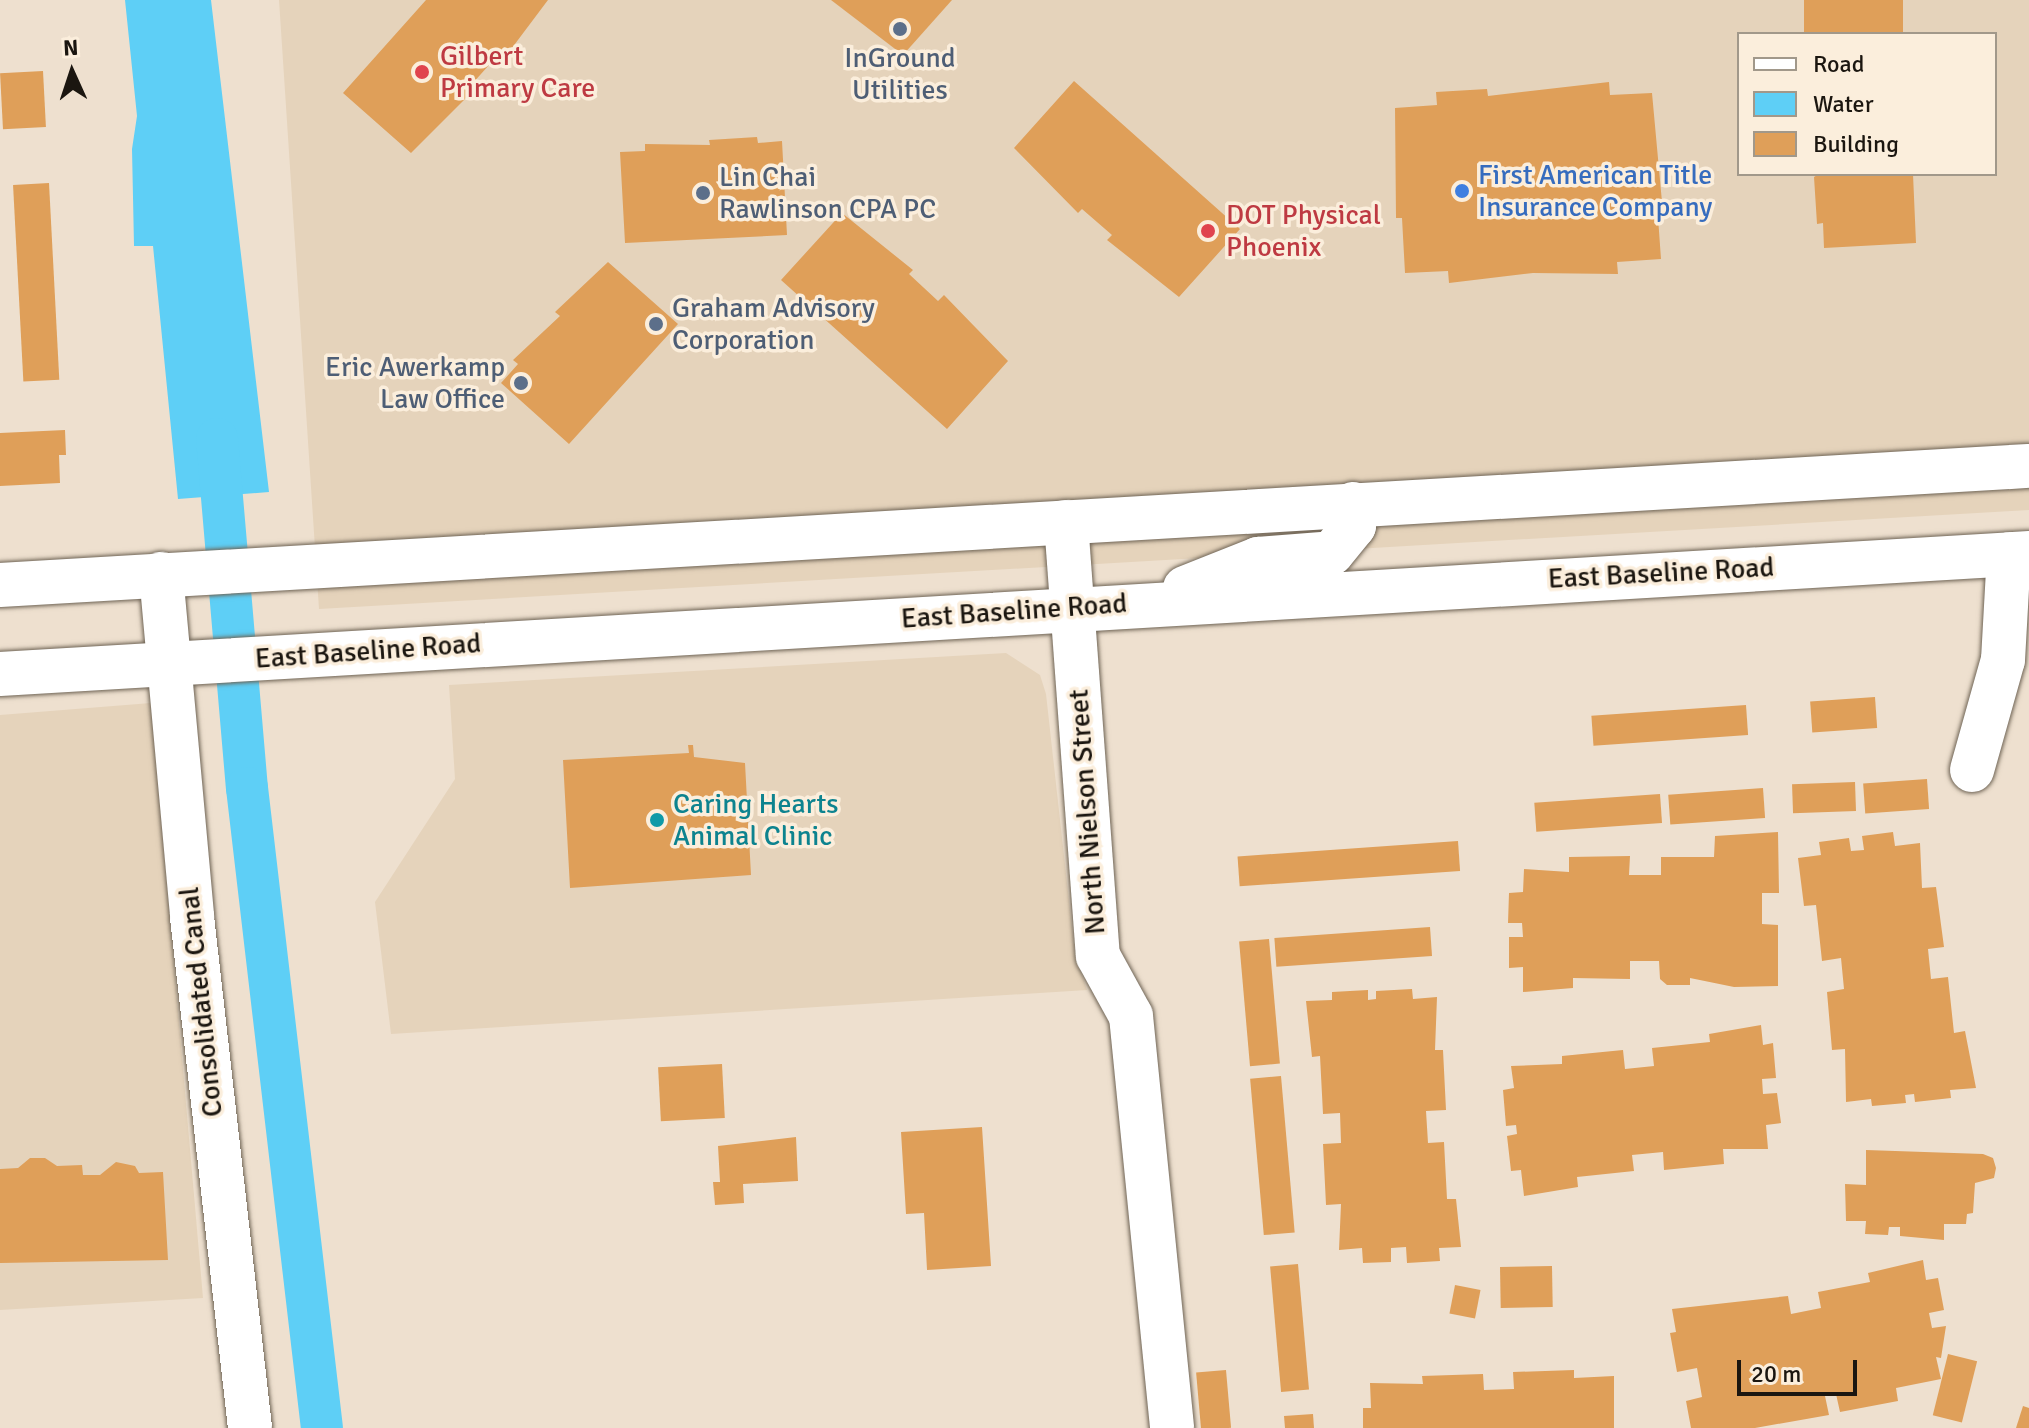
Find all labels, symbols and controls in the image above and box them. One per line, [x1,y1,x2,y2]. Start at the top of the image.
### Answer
marker: InGround Utilities [891,20,909,38]
north arrow [32,32,112,112]
legend [1737,32,1997,176]
text: N [62,34,79,61]
place label: Gilbert Primary Care [440,39,595,105]
place label: InGround Utilities [844,41,956,107]
text: Road [1813,49,1864,79]
marker: Gilbert Primary Care [411,61,433,83]
text: Water [1813,89,1873,119]
text: Building [1813,129,1899,159]
place label: First American Title Insurance Company [1478,158,1712,224]
place label: Lin Chai Rawlinson CPA PC [719,160,936,226]
marker: First American Title Insurance Company [1453,182,1471,200]
marker: Lin Chai Rawlinson CPA PC [694,184,712,202]
place label: DOT Physical Phoenix [1226,198,1381,264]
marker: DOT Physical Phoenix [1197,220,1219,242]
place label: Graham Advisory Corporation [672,291,875,357]
marker: Graham Advisory Corporation [647,315,665,333]
place label: Eric Awerkamp Law Office [325,350,505,416]
marker: Eric Awerkamp Law Office [512,374,530,392]
street label: East Baseline Road [1547,550,1775,596]
street label: East Baseline Road [900,586,1128,636]
street label: East Baseline Road [254,626,482,676]
street label: North Nielson Street [1062,688,1112,936]
place label: Caring Hearts Animal Clinic [673,787,839,853]
marker: Caring Hearts Animal Clinic [648,811,666,829]
street label: Consolidated Canal [172,885,230,1119]
scale bar [1741,1344,1861,1394]
text: 20 m [1751,1359,1801,1389]

